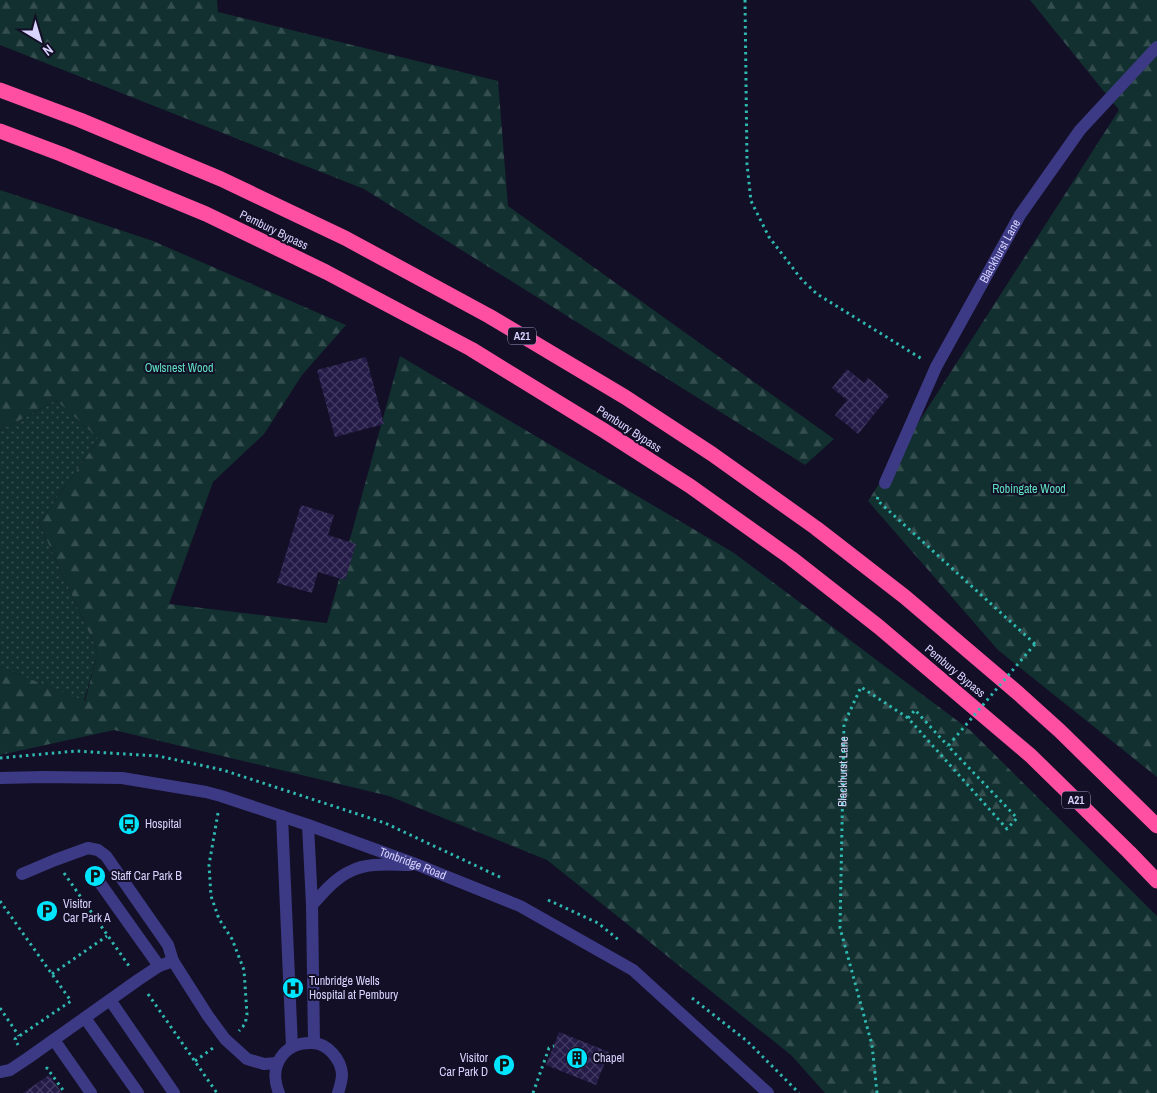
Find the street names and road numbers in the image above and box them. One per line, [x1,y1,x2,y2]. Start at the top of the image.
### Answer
street label: Pembury Bypass [237,207,311,254]
street label: Blackhurst Lane [976,216,1024,286]
road number: A21 [508,328,536,344]
street label: Pembury Bypass [593,402,665,456]
street label: Pembury Bypass [921,641,989,701]
street label: Blackhurst Lane [834,736,852,807]
road number: A21 [1062,792,1090,808]
street label: Tonbridge Road [377,844,448,883]

